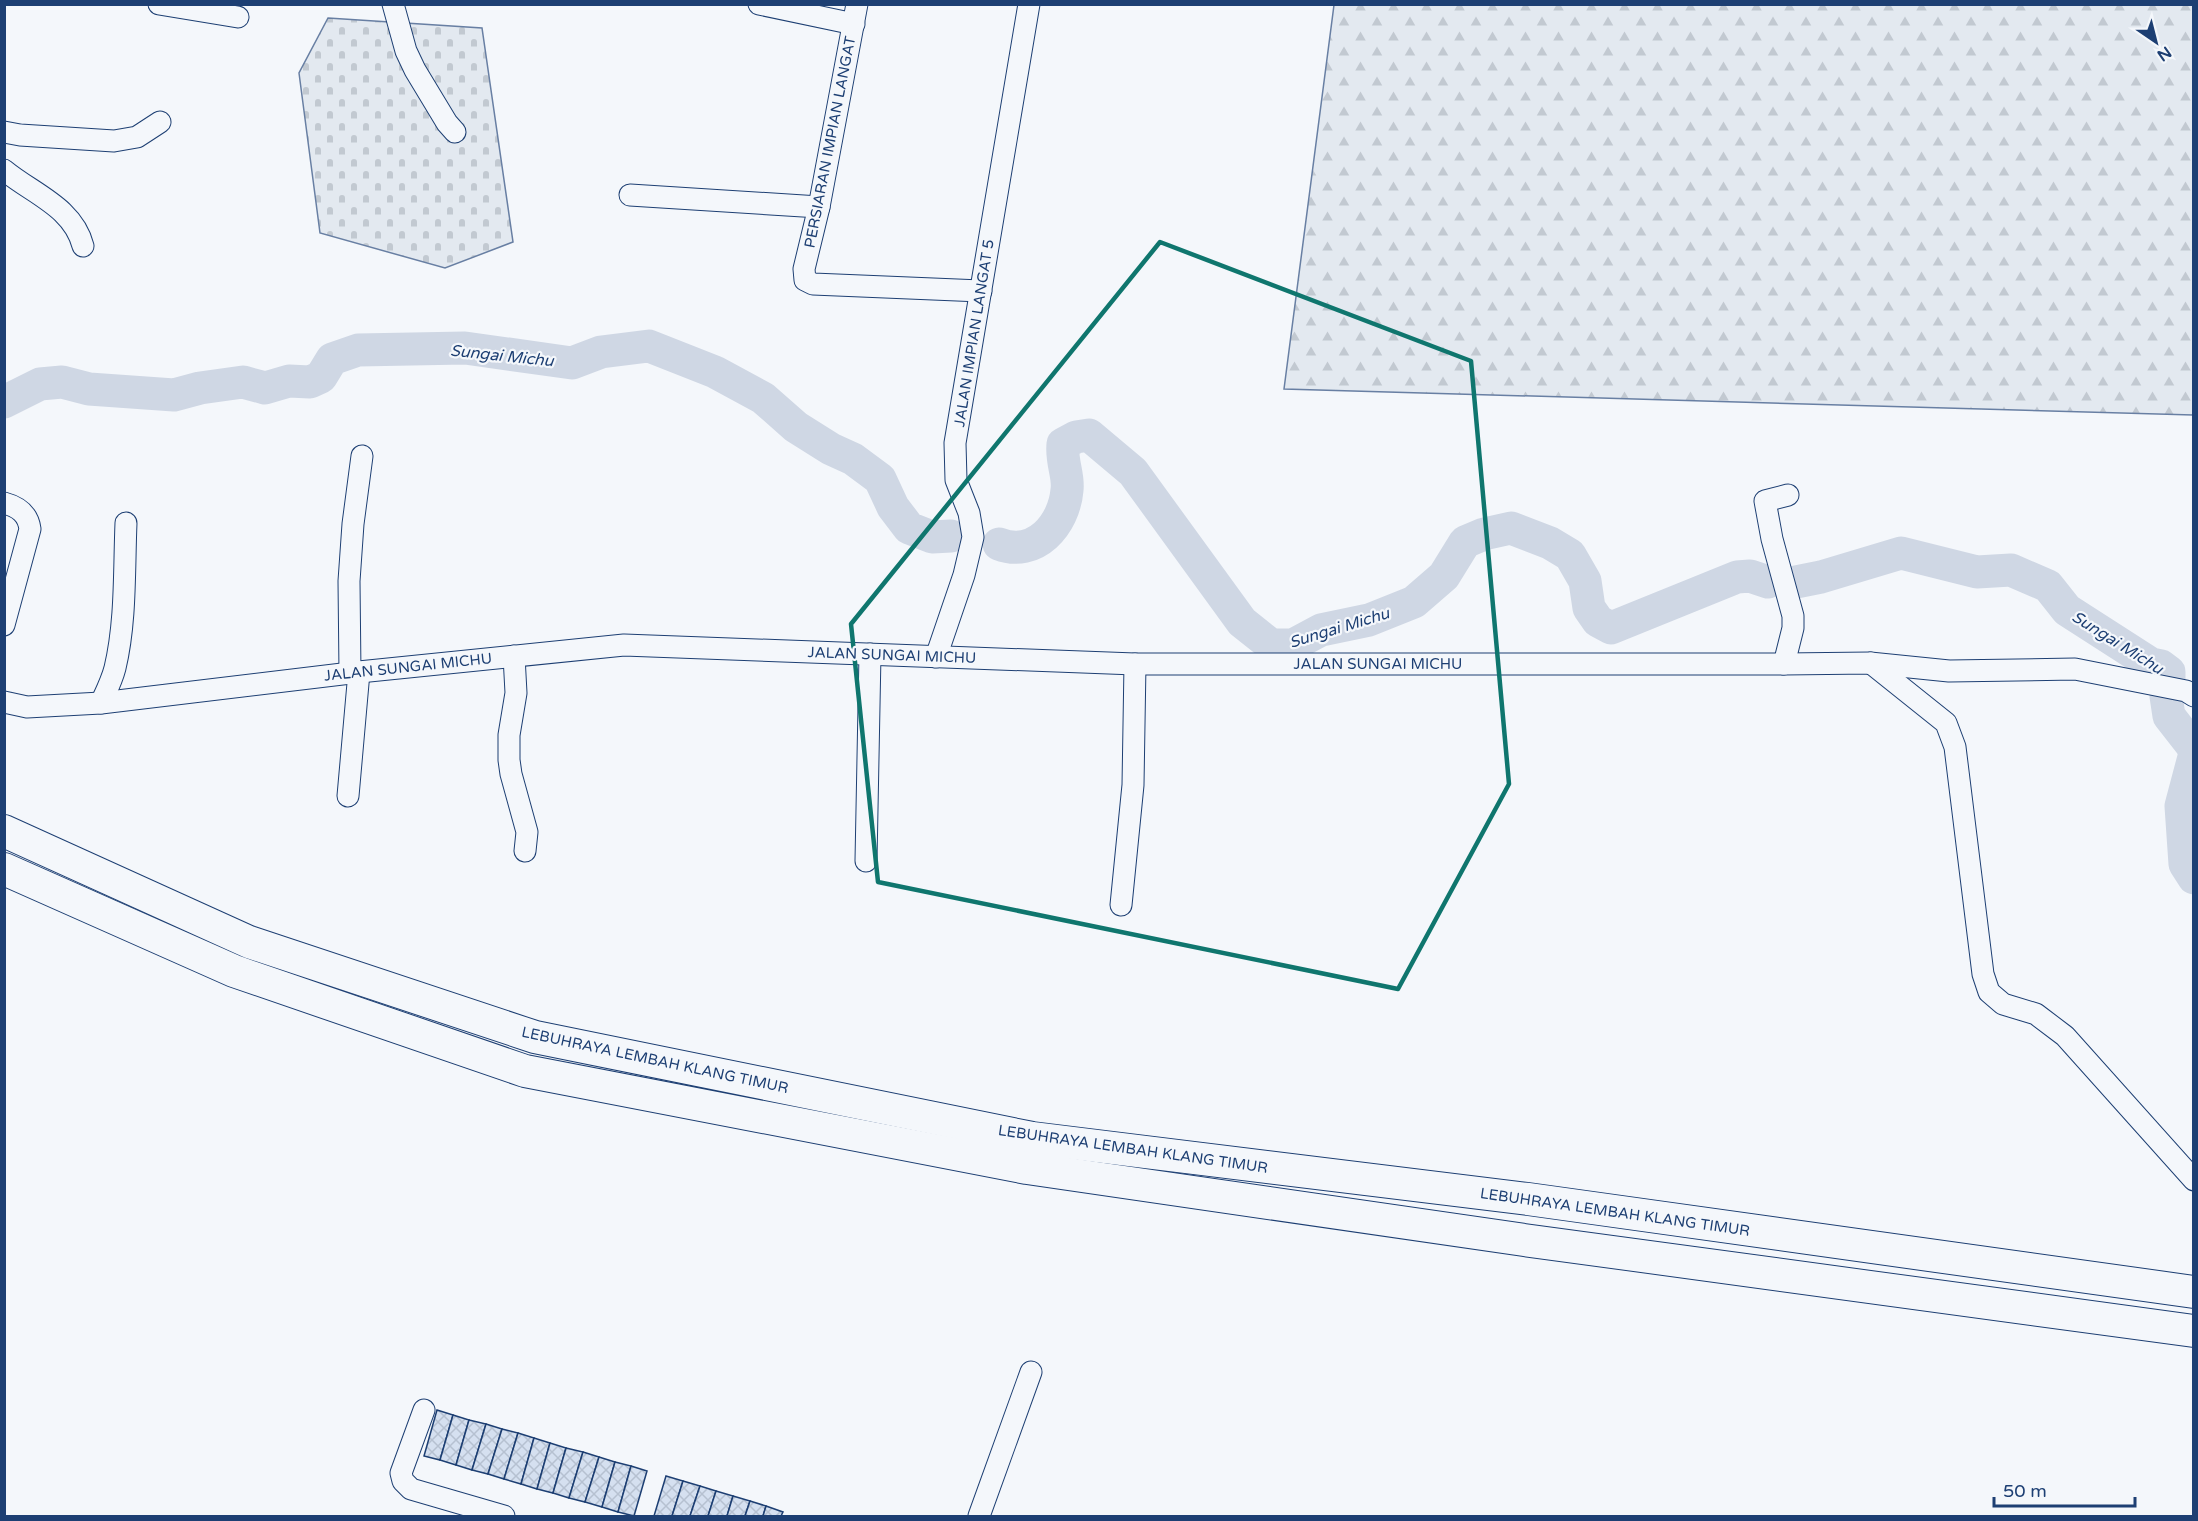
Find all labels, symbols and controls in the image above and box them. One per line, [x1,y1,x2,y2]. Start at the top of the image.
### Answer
north arrow [2126,12,2186,72]
street label: PERSIARAN IMPIAN LANGAT [801,35,859,249]
text: N [2153,42,2175,65]
street label: JALAN IMPIAN LANGAT 5 [950,238,998,428]
water label: Sungai Michu [449,341,556,371]
water label: Sungai Michu [1287,603,1393,653]
water label: Sungai Michu [2068,607,2168,679]
street label: JALAN SUNGAI MICHU [807,643,977,667]
street label: JALAN SUNGAI MICHU [323,649,493,685]
street label: JALAN SUNGAI MICHU [1294,655,1462,673]
street label: LEBUHRAYA LEMBAH KLANG TIMUR [520,1023,790,1097]
street label: LEBUHRAYA LEMBAH KLANG TIMUR [997,1121,1269,1177]
street label: LEBUHRAYA LEMBAH KLANG TIMUR [1479,1184,1751,1240]
scale bar [1994,1470,2135,1508]
text: 50 m [2003,1480,2047,1502]

